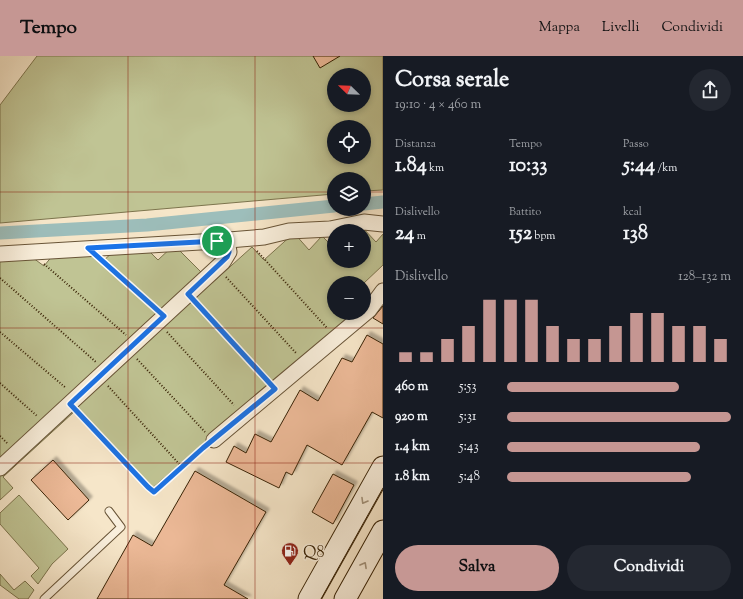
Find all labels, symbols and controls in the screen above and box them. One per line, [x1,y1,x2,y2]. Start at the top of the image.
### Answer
text: Tempo [20,15,77,42]
text: Mappa [539,18,580,38]
text: Livelli [602,18,639,38]
text: Condividi [661,18,723,38]
text: Corsa serale [395,65,509,97]
north arrow [327,68,371,112]
map controls [327,68,371,320]
button: share [689,69,731,111]
text: 19:10 · 4 × 460 m [395,96,481,114]
button: locate [327,120,371,164]
text: Distanza [395,136,436,152]
text: Tempo [509,136,542,152]
text: Passo [623,136,649,152]
text: 1.84 [395,152,427,181]
text: 10:33 [509,152,547,181]
text: 5:44 [623,152,655,181]
text: km [427,160,444,176]
text: /km [655,160,677,176]
button: layers [327,172,371,216]
text: Dislivello [395,204,440,220]
text: Battito [509,204,541,220]
text: kcal [623,204,642,220]
text: 24 [395,220,414,249]
text: 152 [509,220,532,249]
text: 138 [623,220,648,249]
pin [200,224,234,258]
button: + [327,224,371,268]
text: m [414,228,426,244]
text: bpm [532,228,555,244]
icon: arrive [206,230,228,252]
text: Dislivello [395,268,448,286]
text: 128–132 m [678,268,731,286]
button: − [327,276,371,320]
text: 460 m [395,378,428,396]
text: 5:53 [459,378,477,396]
text: 920 m [395,408,428,426]
text: 5:31 [459,408,477,426]
text: 1.4 km [395,438,430,456]
text: 5:43 [459,438,479,456]
text: 1.8 km [395,468,430,486]
text: 5:48 [459,468,480,486]
one-way arrow [361,497,368,504]
fuel station icon: Q8 [280,541,300,566]
place label: Q8 [303,542,324,565]
button: Salva [395,545,559,591]
button: Condividi [567,545,731,591]
one-way arrow [360,562,367,569]

